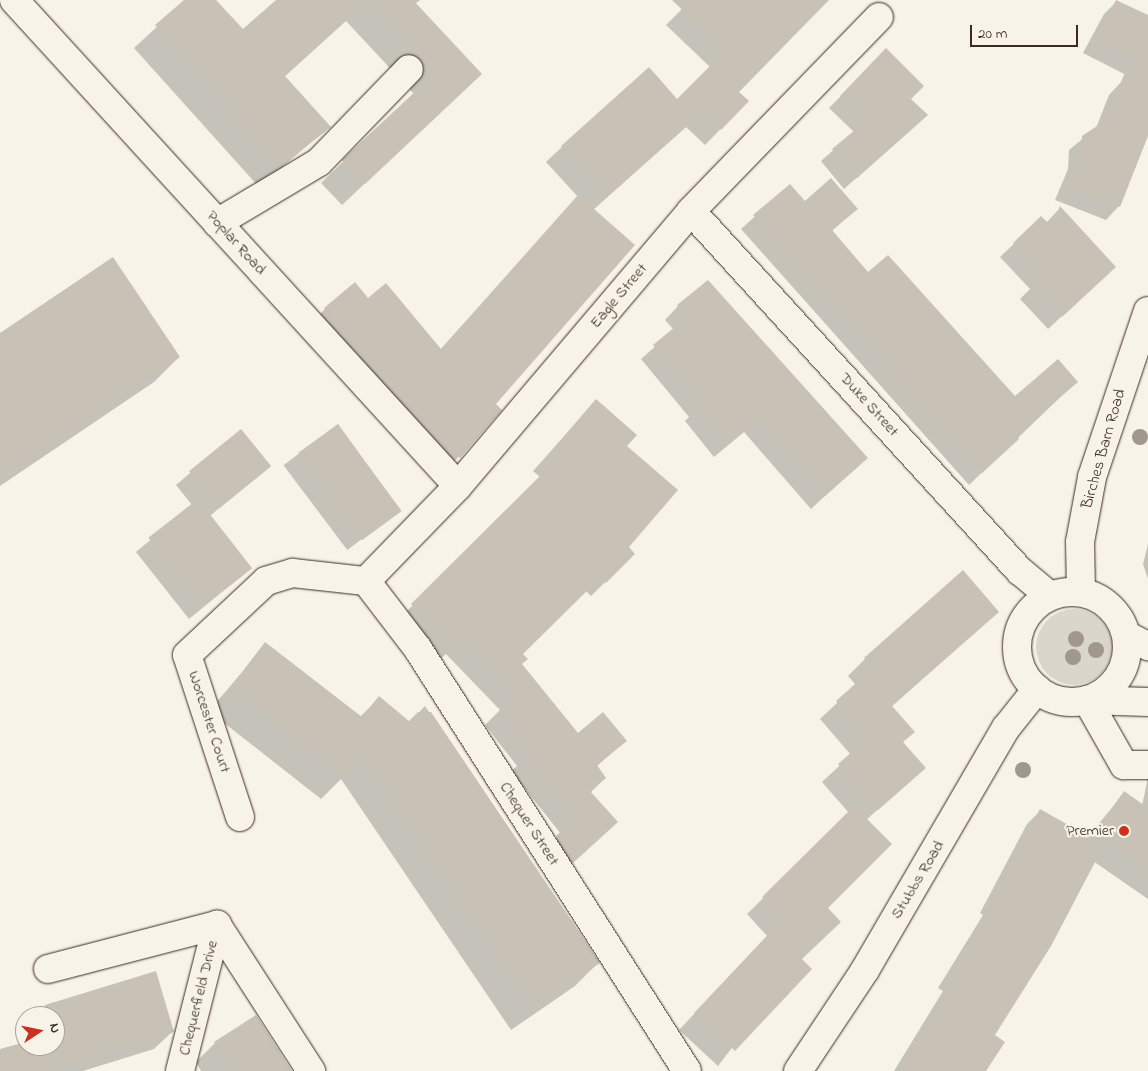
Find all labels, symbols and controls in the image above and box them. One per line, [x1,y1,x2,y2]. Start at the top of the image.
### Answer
scale bar [973,15,1080,47]
text: 20 m [978,23,1007,45]
street label: Poplar Road [202,207,270,279]
street label: Eagle Street [586,260,652,332]
street label: Duke Street [835,369,903,441]
street label: Birches Barn Road [1078,387,1130,511]
street label: Worcester Court [183,669,235,775]
street label: Chequer Street [495,779,563,869]
place label: Premier [1066,821,1114,841]
marker: Premier [1118,825,1130,837]
street label: Stubbs Road [887,837,949,923]
street label: Chequerfield Drive [175,938,223,1058]
north arrow [15,1006,65,1056]
text: N [43,1022,65,1035]

